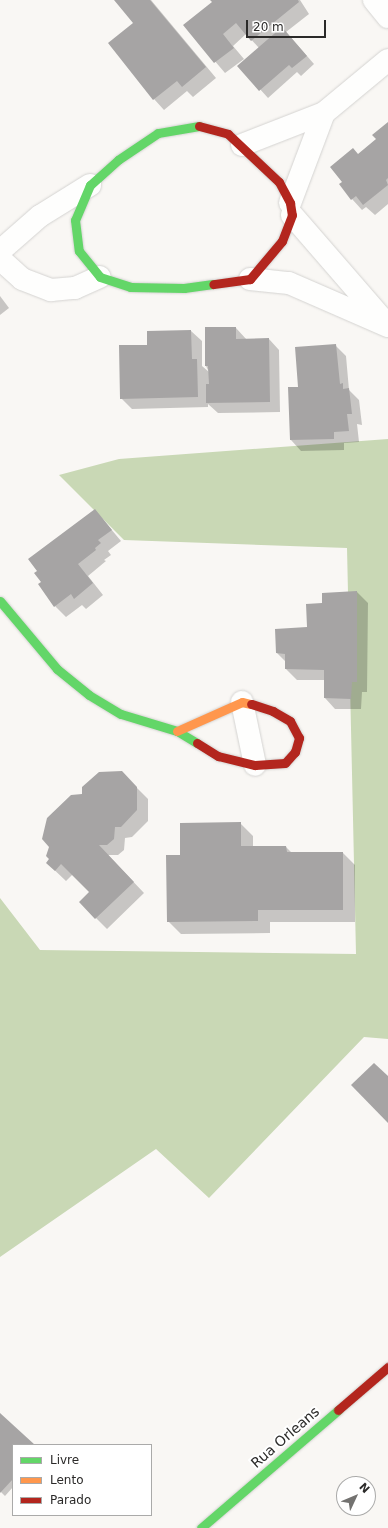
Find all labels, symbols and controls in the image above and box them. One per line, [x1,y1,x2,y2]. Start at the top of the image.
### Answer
scale bar [248,12,328,38]
text: 20 m [253,20,284,34]
street label: Rua Orleans [247,1403,323,1471]
legend [12,1444,152,1516]
text: Livre [50,1453,79,1467]
text: Lento [50,1473,84,1487]
north arrow [336,1476,376,1516]
text: N [356,1480,372,1496]
text: Parado [50,1493,91,1507]

